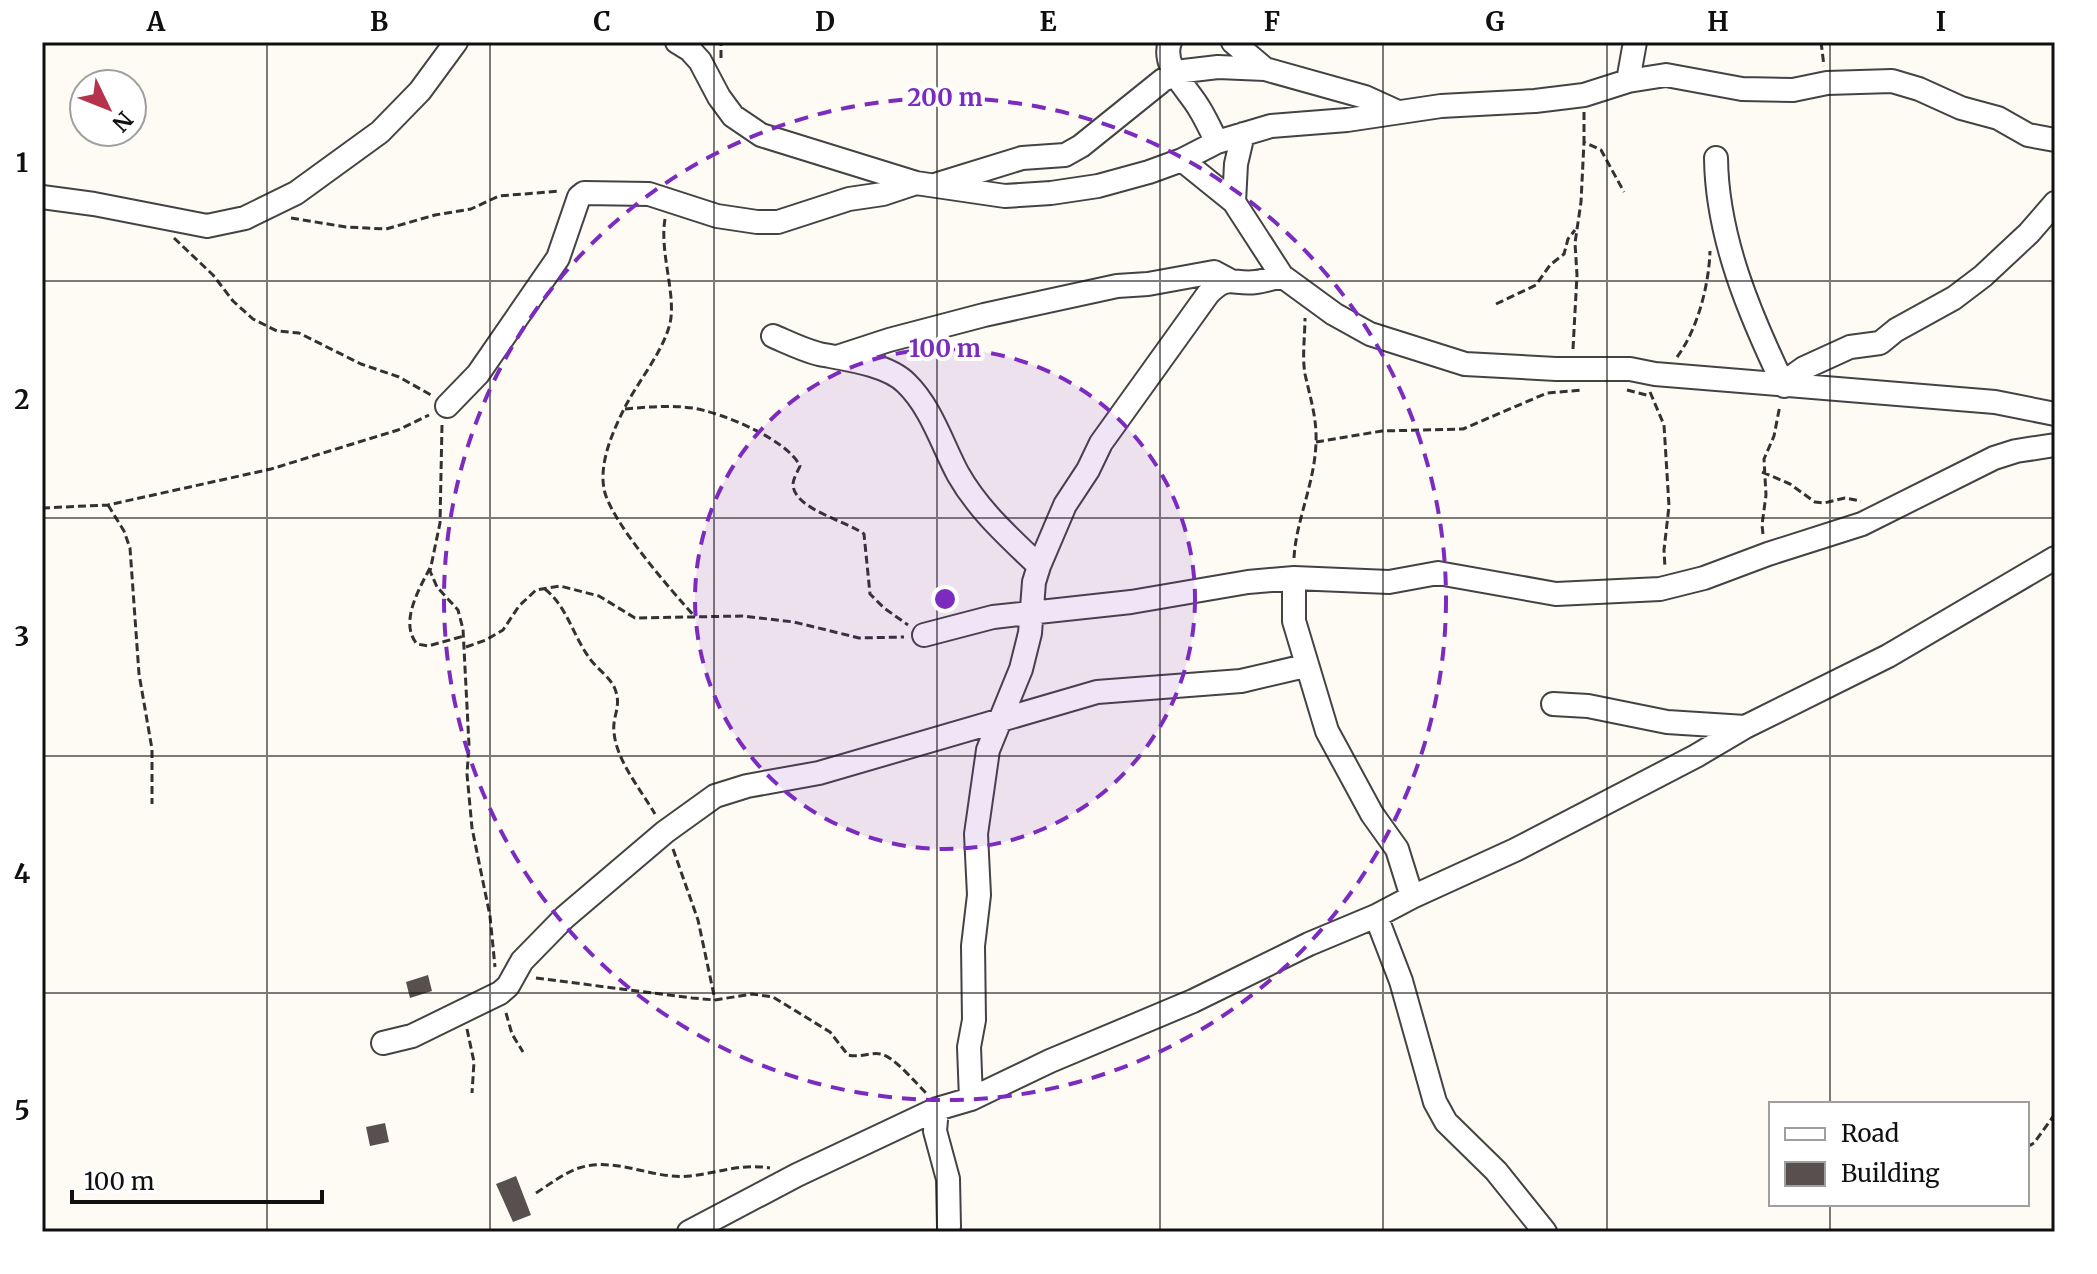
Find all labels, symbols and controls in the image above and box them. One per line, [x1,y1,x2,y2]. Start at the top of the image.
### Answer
text: A [146,5,166,38]
text: B [370,5,388,38]
text: C [593,5,611,38]
text: D [815,5,835,38]
text: E [1040,5,1057,38]
text: F [1264,5,1280,38]
text: G [1486,5,1505,38]
text: H [1707,5,1729,38]
text: I [1936,5,1946,38]
north arrow [68,68,148,148]
text: 200 m [907,82,983,113]
text: N [106,106,139,138]
text: 1 [16,146,28,179]
text: 100 m [909,333,981,364]
text: 2 [14,383,30,416]
centre of rings [931,585,959,613]
text: 3 [15,620,29,653]
text: 4 [14,857,31,890]
text: 5 [14,1094,30,1127]
legend [1769,1102,2029,1206]
text: Road [1841,1118,1899,1149]
scale bar [72,1154,322,1204]
text: Building [1841,1158,1940,1189]
text: 100 m [84,1166,155,1197]

